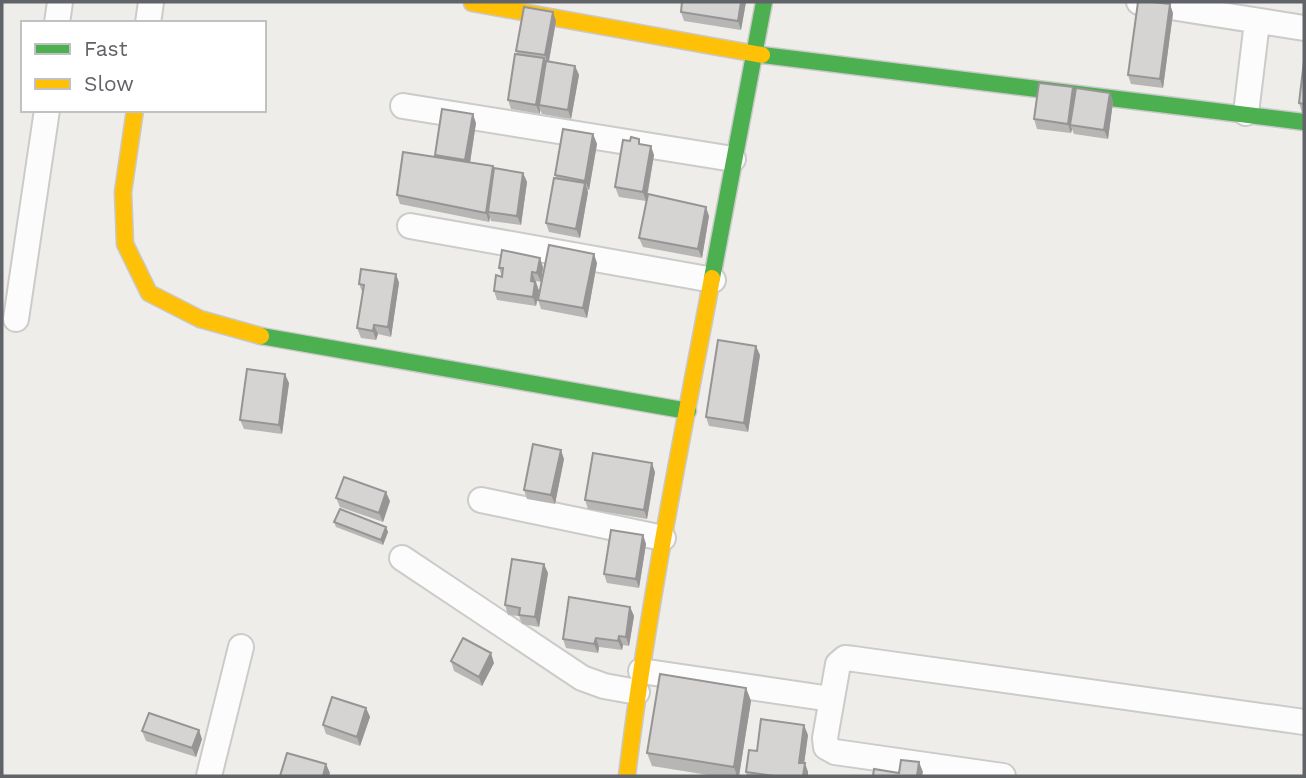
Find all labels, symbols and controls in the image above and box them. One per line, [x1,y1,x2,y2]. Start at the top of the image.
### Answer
legend [21,21,266,112]
text: Fast [84,36,128,61]
text: Slow [84,71,134,96]

